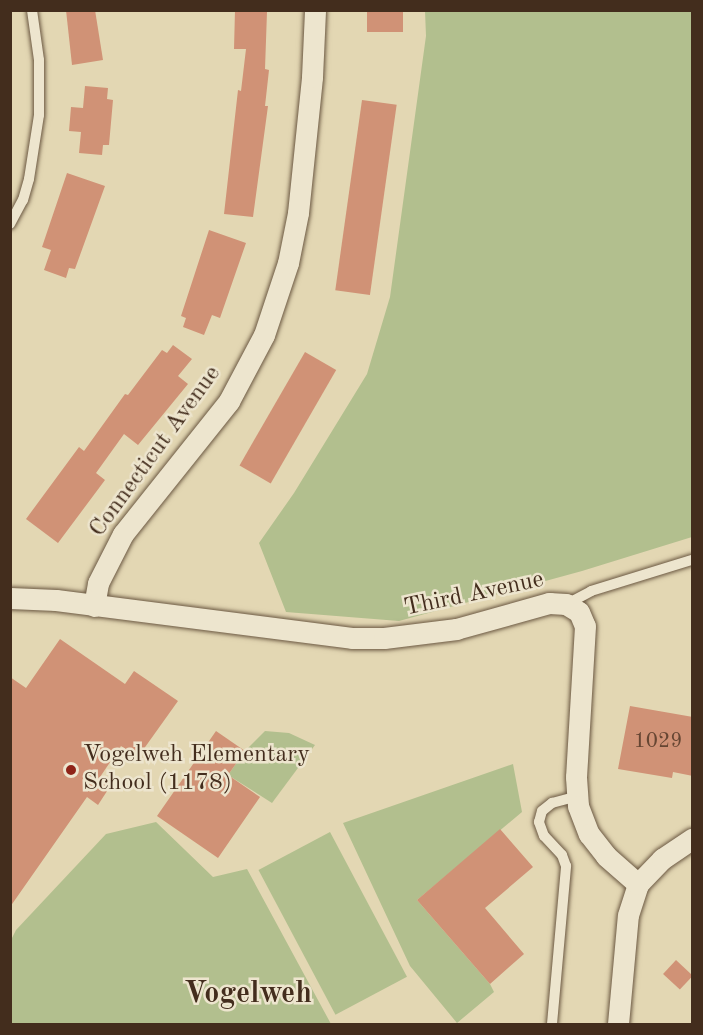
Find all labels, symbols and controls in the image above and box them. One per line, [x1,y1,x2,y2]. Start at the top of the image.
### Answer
street label: Connecticut Avenue [84,361,228,543]
street label: Third Avenue [402,566,546,624]
house number: 1029 [634,729,682,755]
place label: Vogelweh Elementary School (1178) [83,742,310,798]
marker: Vogelweh Elementary School (1178) [64,763,78,777]
district label: Vogelweh [184,976,312,1012]

